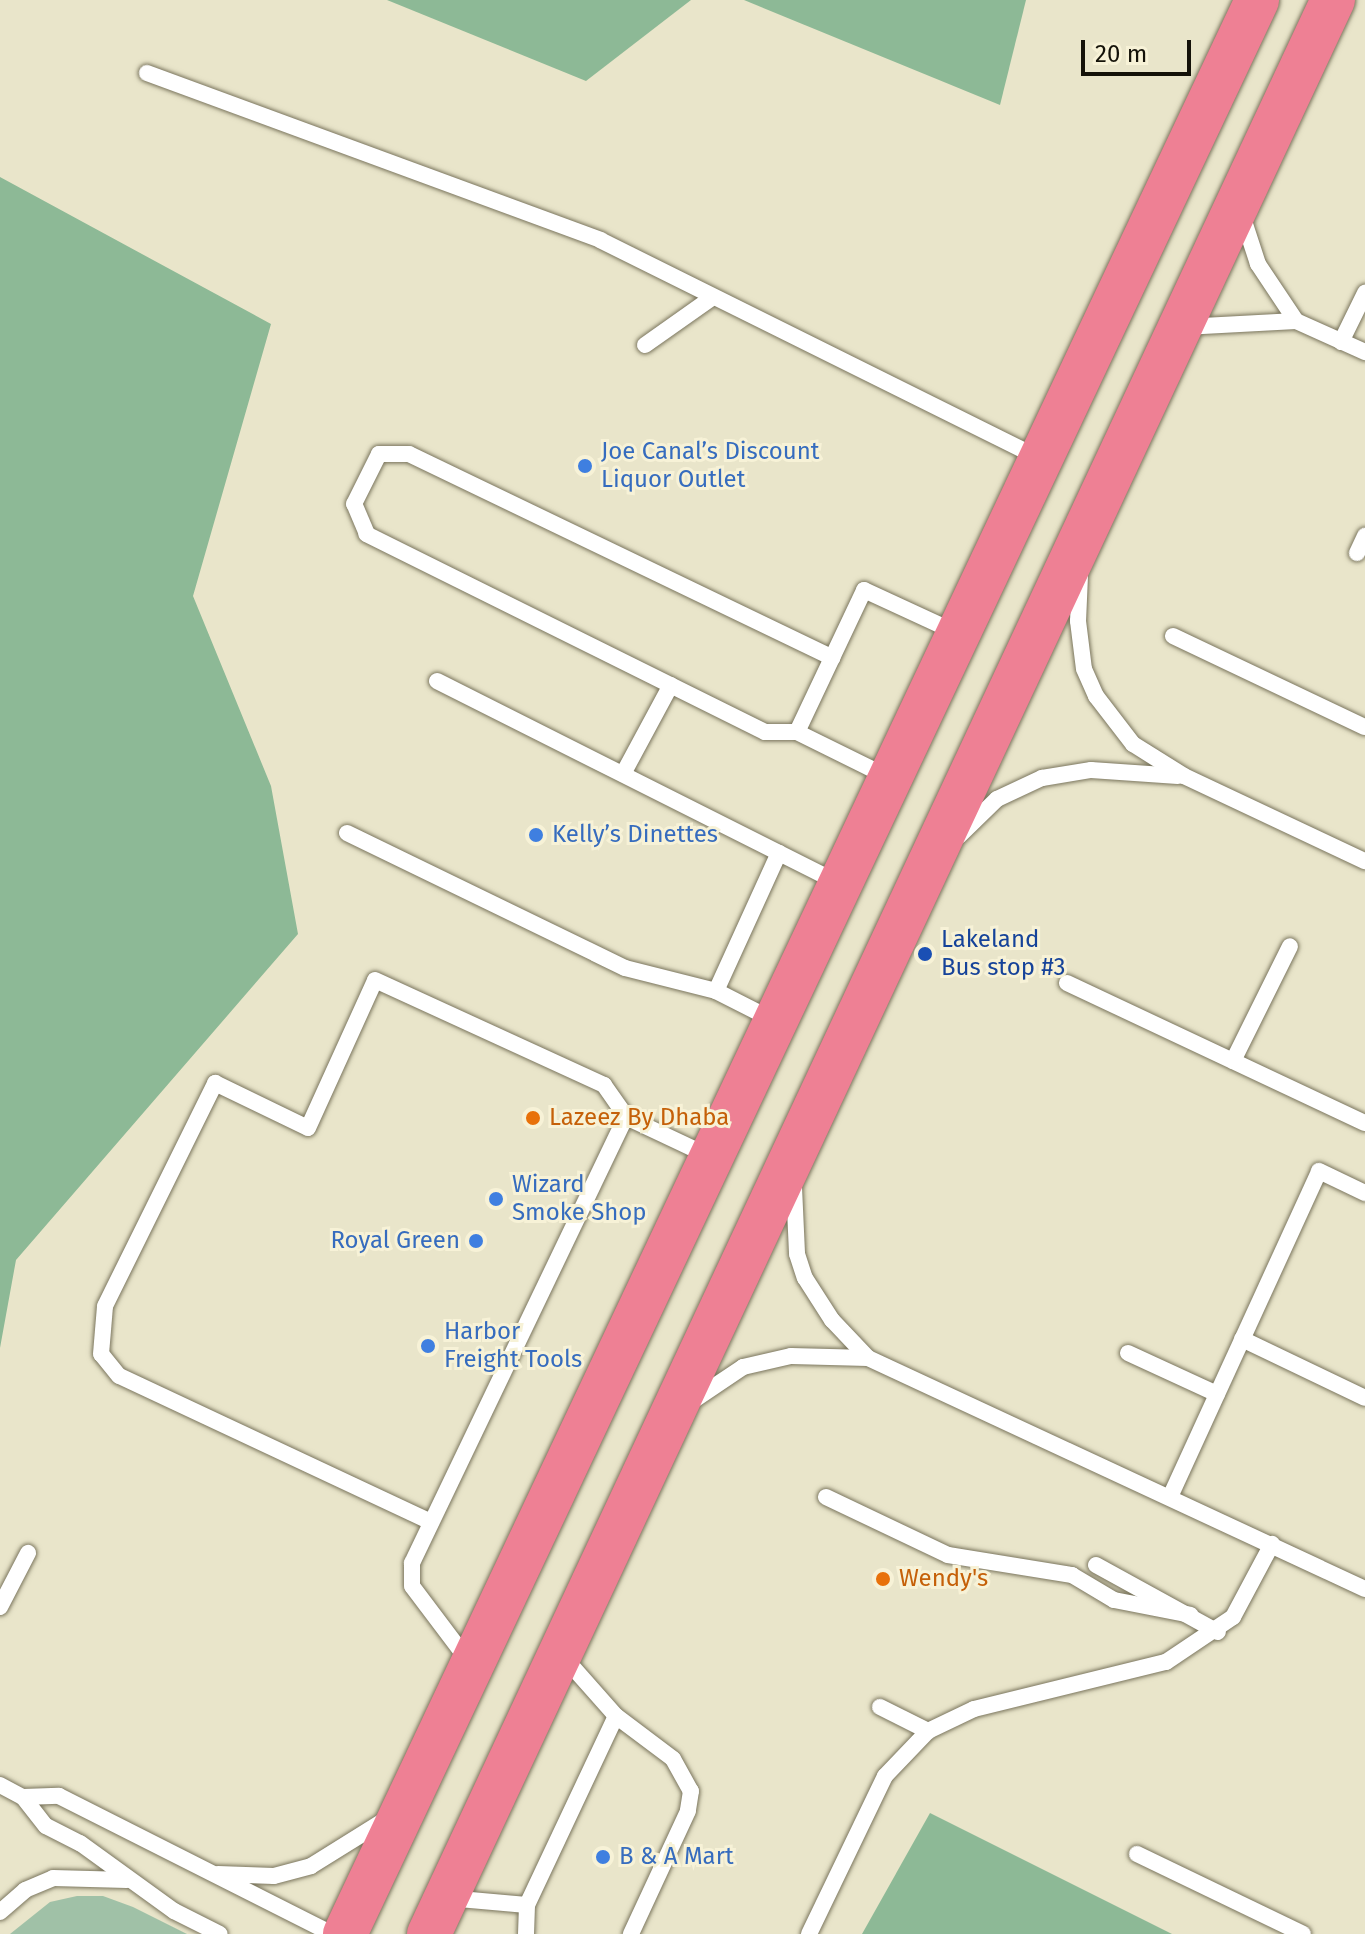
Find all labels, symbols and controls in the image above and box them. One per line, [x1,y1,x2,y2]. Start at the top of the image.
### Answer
scale bar [1085,24,1195,74]
text: 20 m [1095,40,1147,68]
place label: Joe Canal’s Discount Liquor Outlet [601,438,820,494]
marker: Joe Canal’s Discount Liquor Outlet [576,457,594,475]
place label: Kelly’s Dinettes [552,821,718,849]
marker: Kelly’s Dinettes [527,826,545,844]
place label: Lakeland Bus stop #3 [941,926,1065,982]
marker: Lakeland Bus stop #3 [916,945,934,963]
place label: Lazeez By Dhaba [549,1104,729,1132]
marker: Lazeez By Dhaba [524,1109,542,1127]
place label: Wizard Smoke Shop [512,1171,647,1227]
marker: Wizard Smoke Shop [487,1190,505,1208]
place label: Royal Green [330,1227,460,1255]
marker: Royal Green [467,1232,485,1250]
place label: Harbor Freight Tools [444,1318,582,1374]
marker: Harbor Freight Tools [419,1337,437,1355]
place label: Wendy's [899,1565,988,1593]
marker: Wendy's [874,1570,892,1588]
place label: B & A Mart [619,1843,734,1871]
marker: B & A Mart [594,1848,612,1866]

